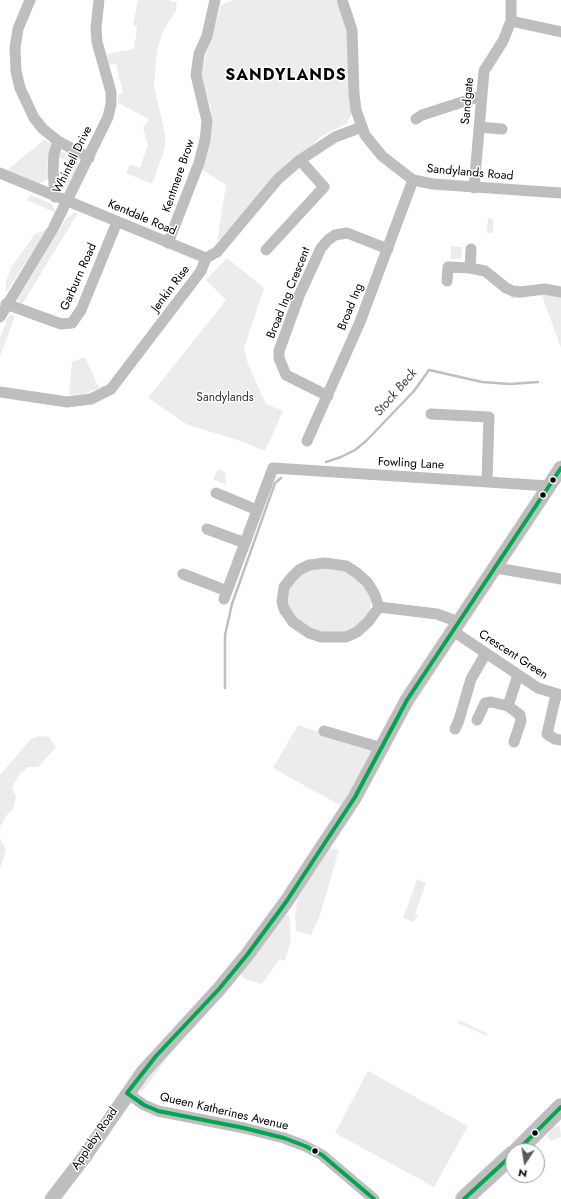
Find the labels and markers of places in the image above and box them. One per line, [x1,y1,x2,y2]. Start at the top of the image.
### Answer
unlabelled marker [548,475,558,485]
unlabelled marker [538,490,548,500]
unlabelled marker [530,1128,540,1138]
unlabelled marker [310,1146,320,1156]

